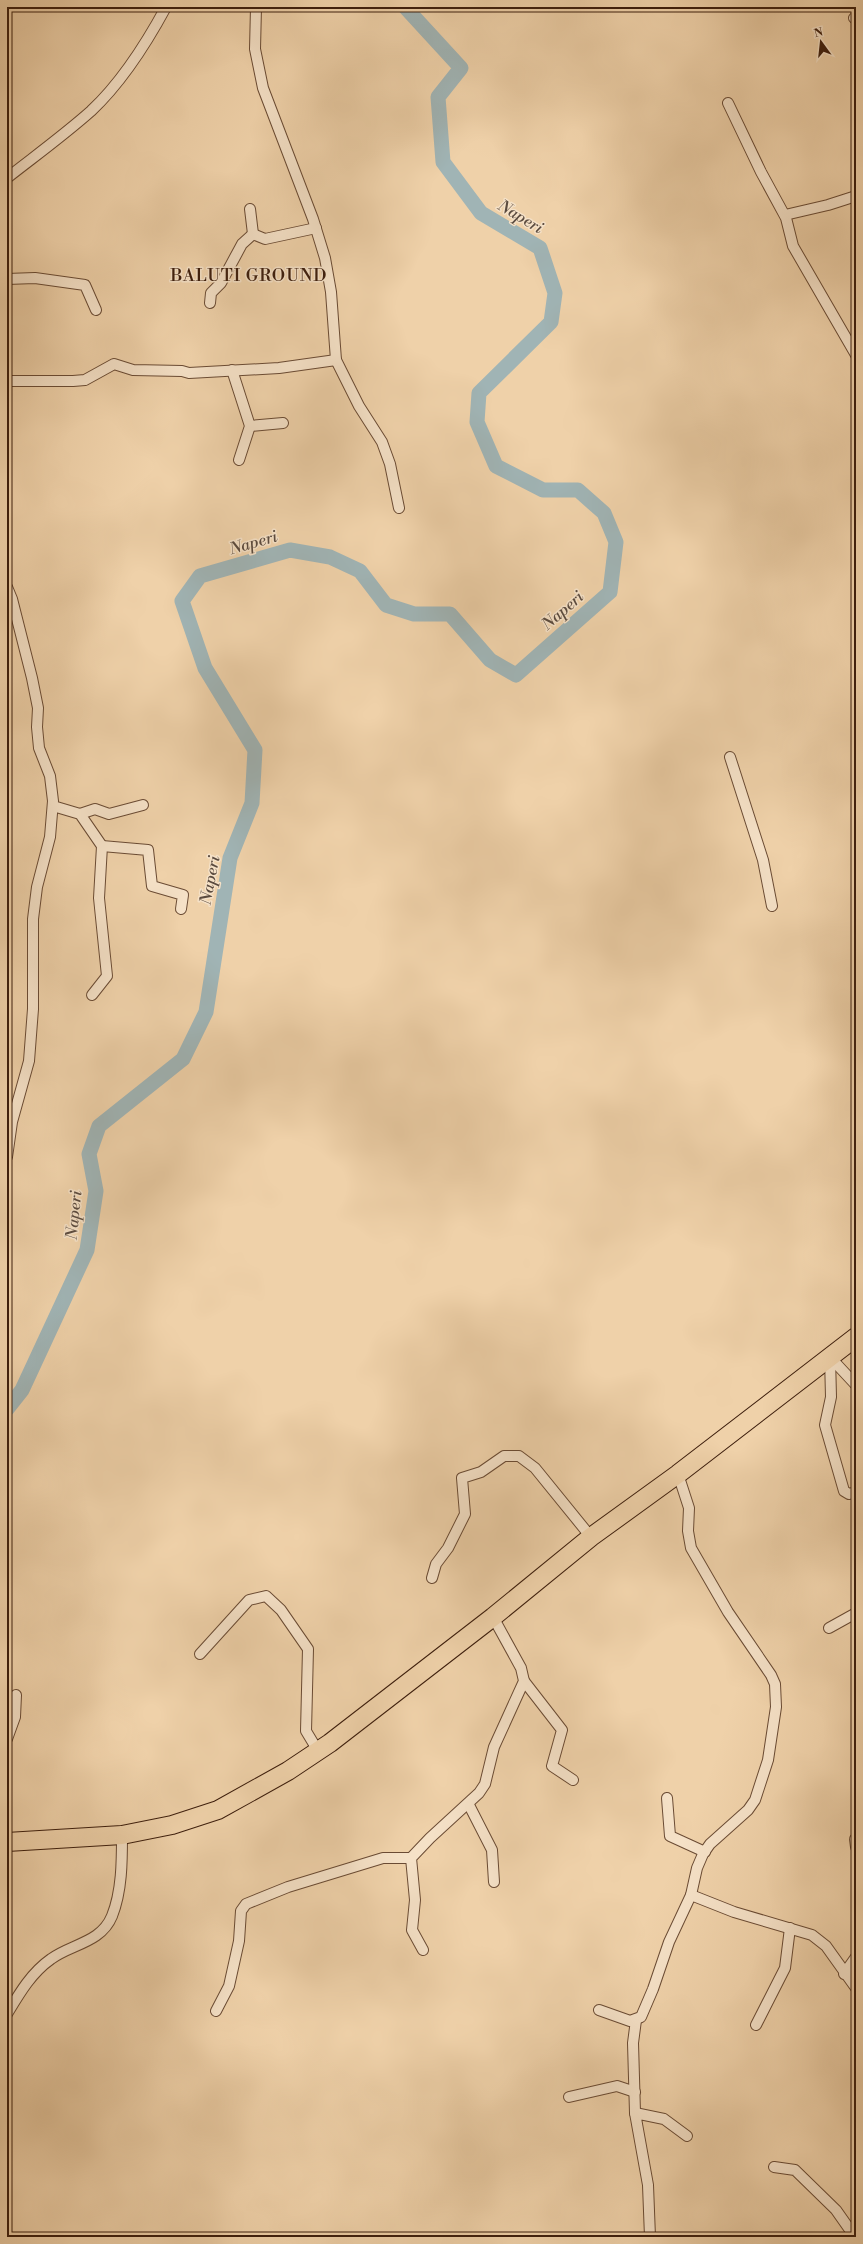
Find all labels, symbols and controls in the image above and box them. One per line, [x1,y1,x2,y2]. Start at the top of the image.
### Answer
north arrow [801,22,841,62]
text: N [813,25,825,41]
water label: Naperi [493,195,547,238]
district label: BALUTI GROUND [169,265,328,287]
water label: Naperi [226,527,280,560]
water label: Naperi [537,587,588,635]
water label: Naperi [195,854,225,907]
water label: Naperi [61,1189,87,1242]

